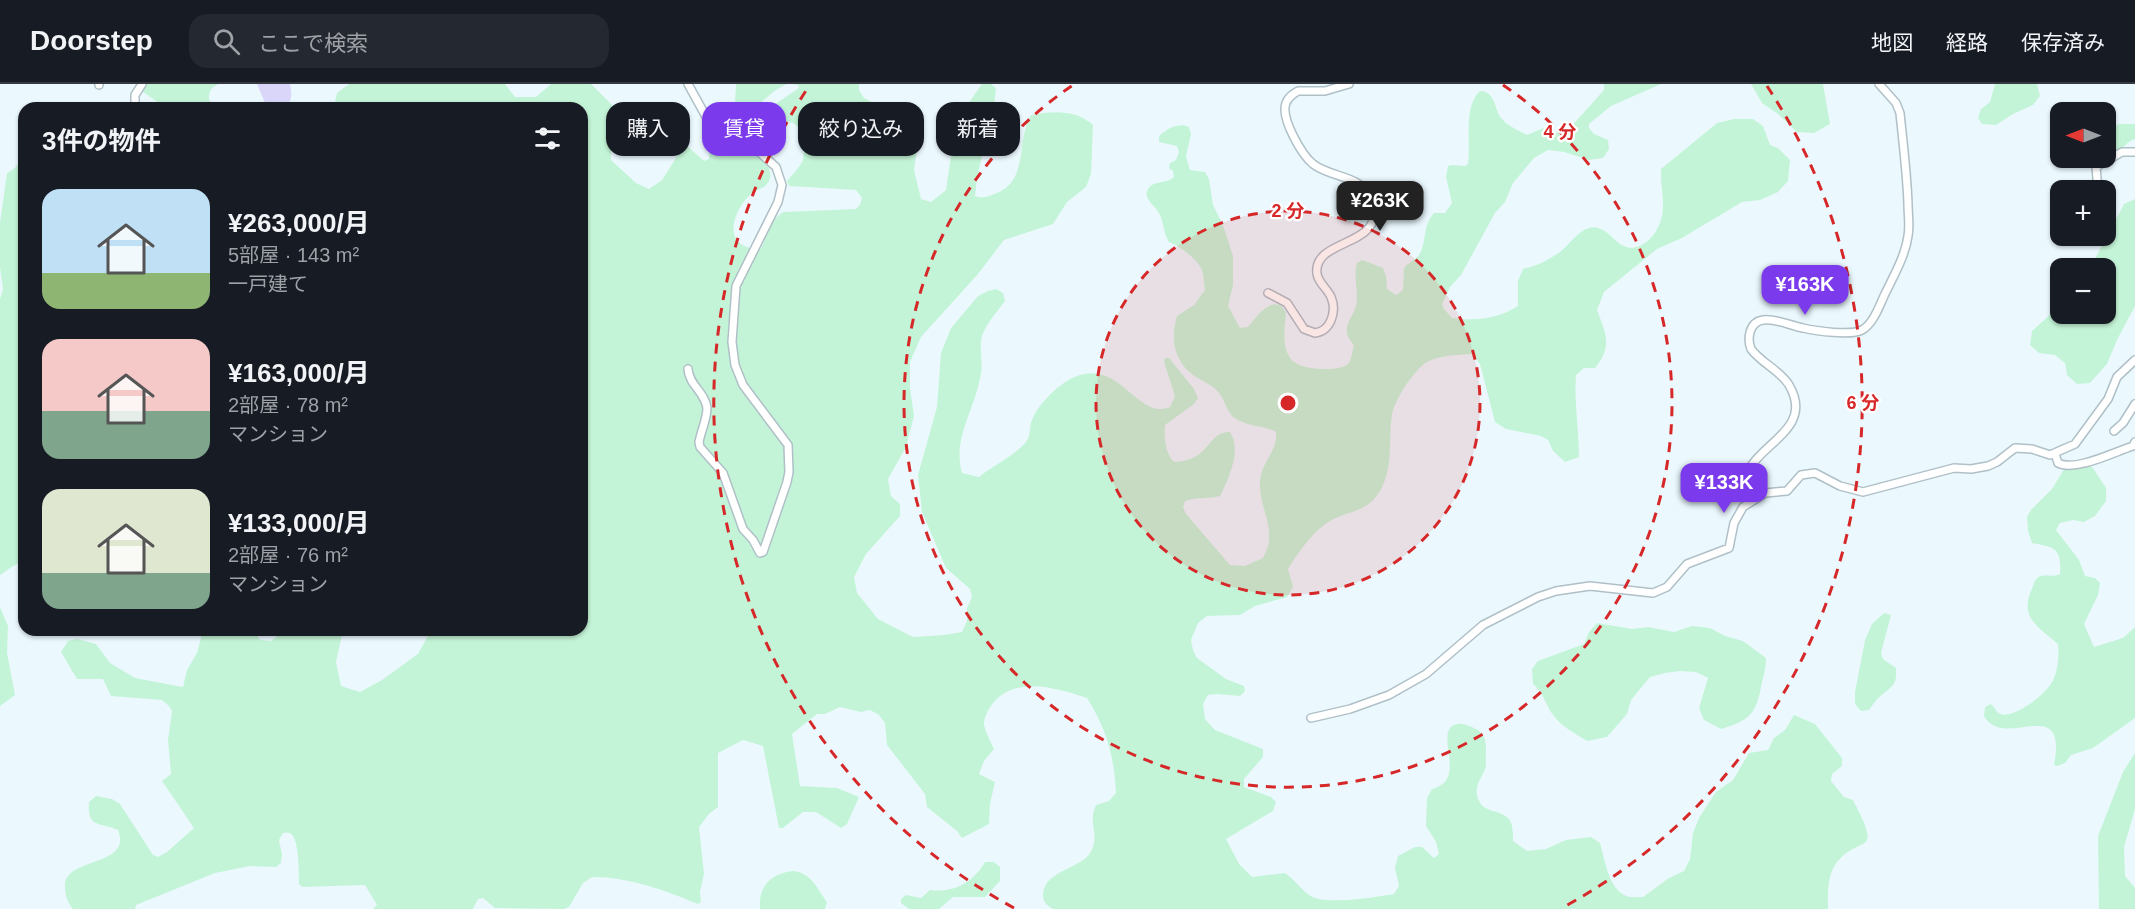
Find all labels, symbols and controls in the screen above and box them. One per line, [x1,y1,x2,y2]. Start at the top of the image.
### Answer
search box [189,14,609,68]
text: Doorstep [30,25,153,56]
icon: search [210,25,243,58]
text: ここで検索 [258,31,368,56]
text: 地図 [1871,31,1913,54]
text: 経路 [1946,31,1988,54]
text: 保存済み [2021,31,2105,54]
chip: 購入 [606,102,690,156]
chip: 賃貸 [702,102,786,156]
chip: 絞り込み [798,102,924,156]
chip: 新着 [936,102,1020,156]
north arrow [2050,102,2116,168]
map controls [2050,102,2116,324]
icon: filters [531,122,564,155]
text: 4 分 [1543,122,1577,142]
text: 3件の物件 [42,126,160,156]
button: + [2050,180,2116,246]
pin: ¥263K [1338,181,1422,232]
text: ¥263K [1351,189,1409,211]
text: 2 分 [1271,201,1305,221]
text: ¥263,000/月 [228,208,370,238]
icon: home [90,213,162,285]
text: 5部屋 · 143 m² [228,244,359,266]
button: − [2050,258,2116,324]
pin: ¥163K [1763,265,1847,316]
text: 一戸建て [228,273,308,295]
text: ¥163K [1776,273,1834,295]
text: ¥163,000/月 [228,358,370,388]
icon: home [90,363,162,435]
centre of rings [1278,393,1298,413]
text: 6 分 [1846,393,1880,413]
text: 2部屋 · 78 m² [228,394,348,416]
text: マンション [228,423,328,445]
pin: ¥133K [1682,463,1766,514]
text: ¥133K [1695,471,1753,493]
text: ¥133,000/月 [228,508,370,538]
icon: home [90,513,162,585]
text: 2部屋 · 76 m² [228,544,348,566]
text: マンション [228,573,328,595]

